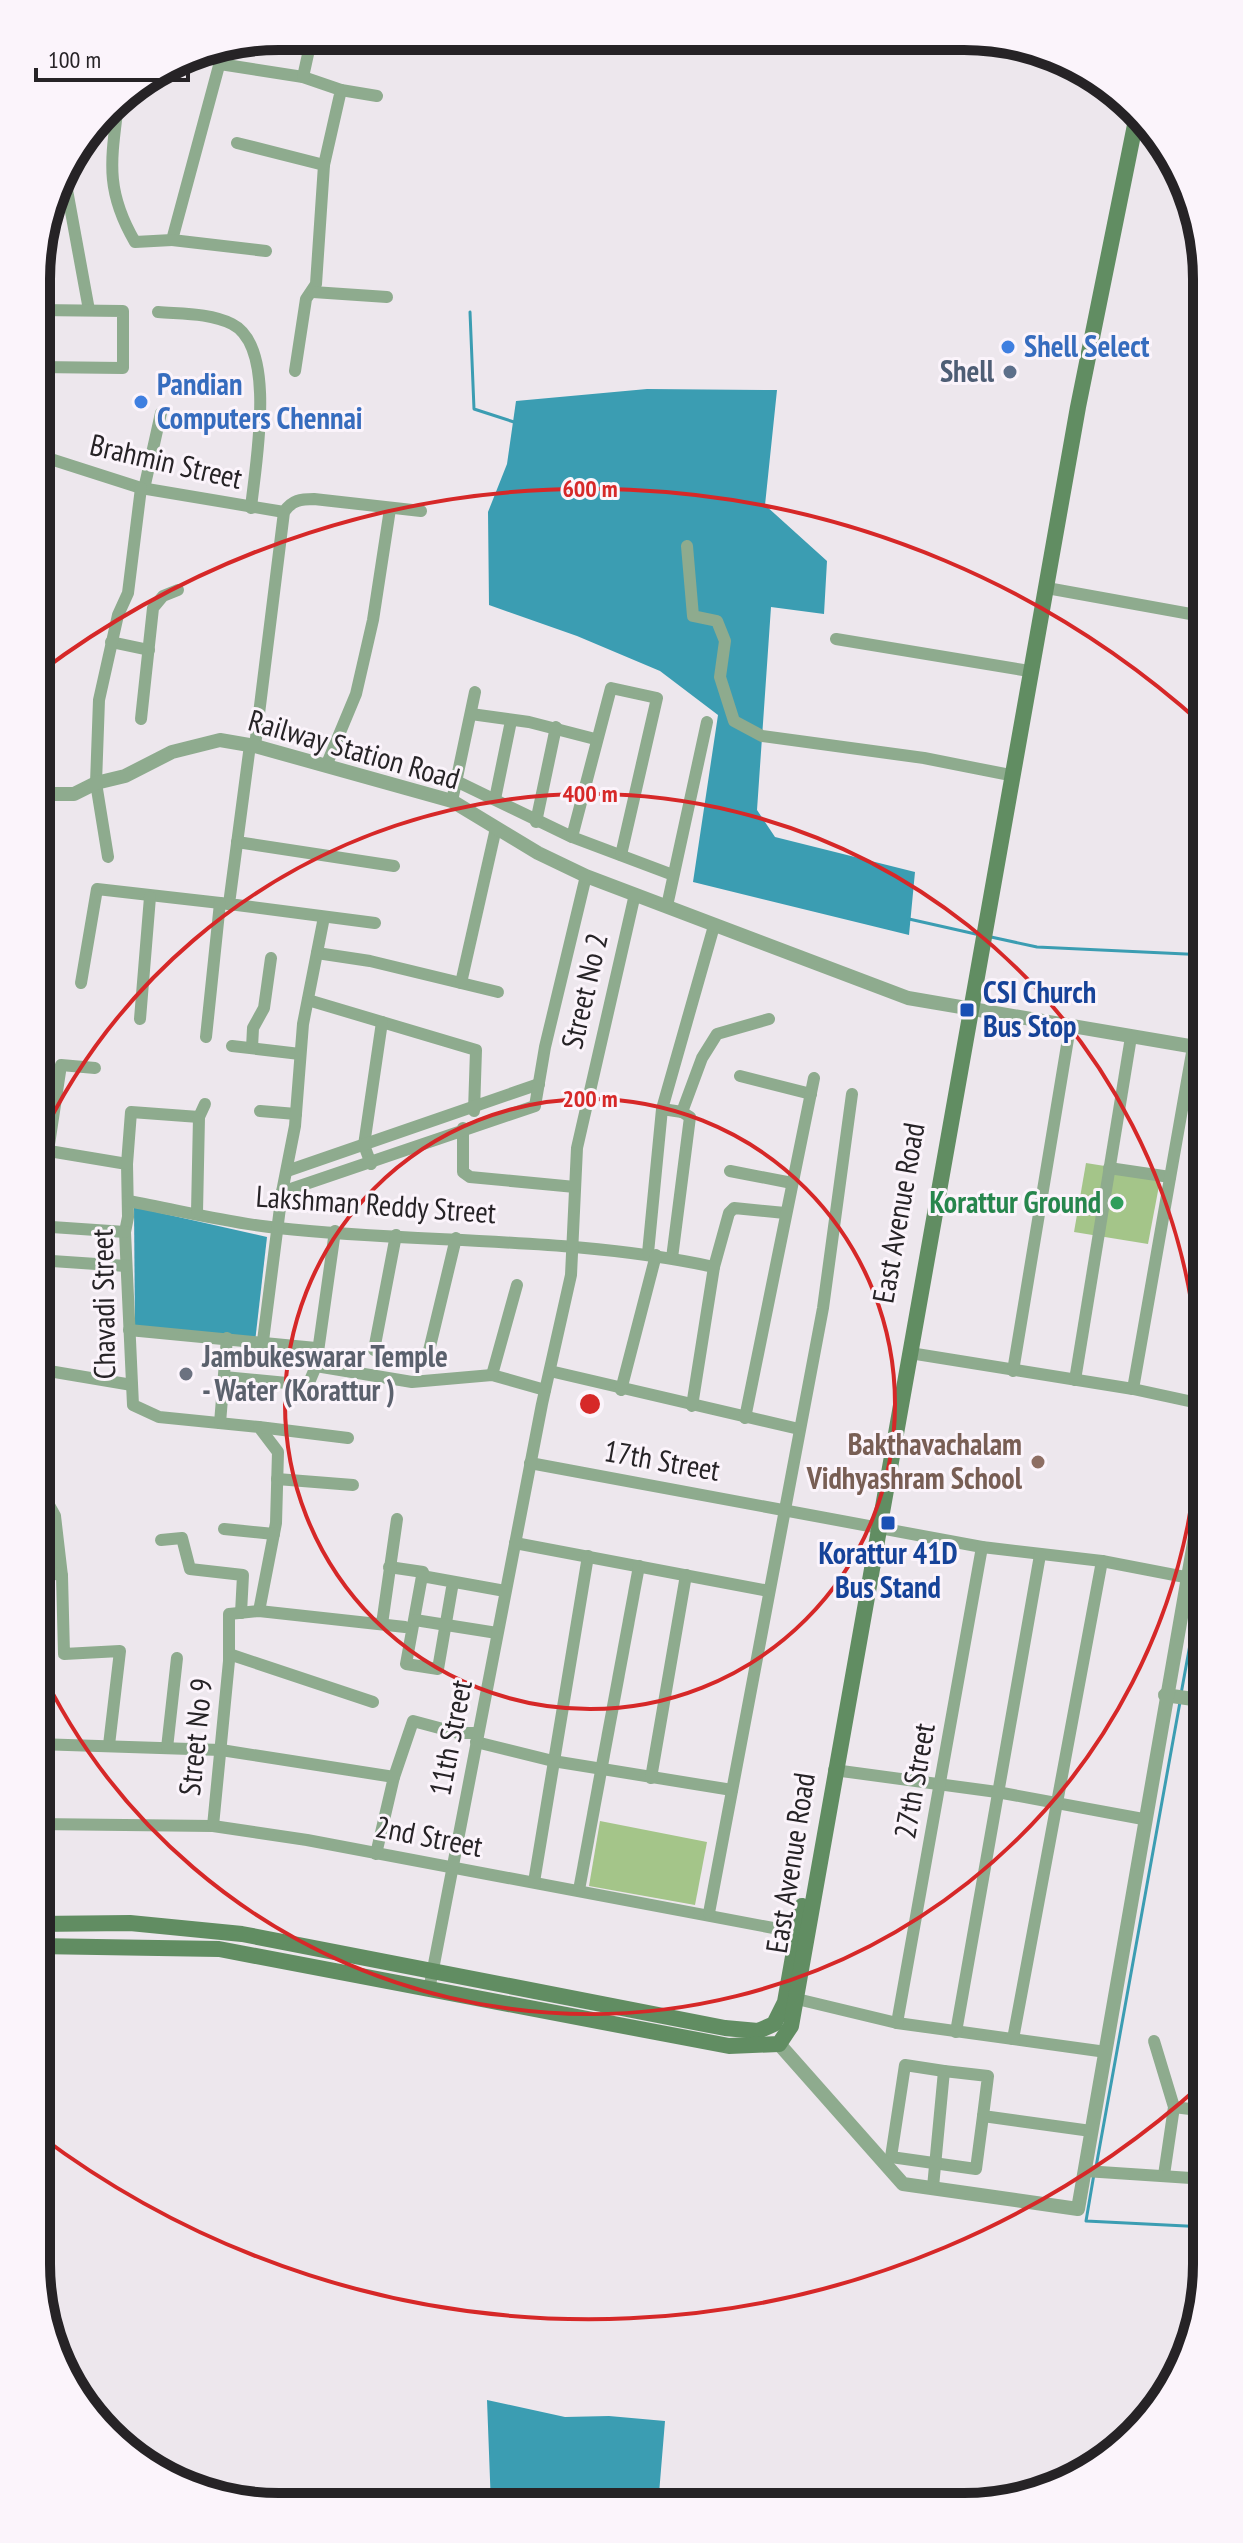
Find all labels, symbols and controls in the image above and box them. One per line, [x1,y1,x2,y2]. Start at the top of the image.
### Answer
scale bar [36,32,188,82]
text: 100 m [48,44,101,75]
place label: Shell Select [1024,326,1150,365]
marker: Shell Select [999,338,1017,356]
place label: Shell [940,351,995,390]
marker: Shell [1001,363,1019,381]
place label: Pandian Computers Chennai [157,364,363,437]
marker: Pandian Computers Chennai [132,393,150,411]
street label: Brahmin Street [86,424,247,497]
text: 600 m [562,473,618,504]
street label: Railway Station Road [244,700,465,797]
text: 400 m [562,778,618,809]
street label: Street No 2 [551,929,616,1052]
place label: CSI Church Bus Stop [983,972,1096,1045]
marker: CSI Church Bus Stop [958,1001,976,1019]
text: 200 m [562,1083,618,1114]
street label: East Avenue Road [862,1120,933,1306]
street label: Lakshman Reddy Street [255,1176,498,1231]
place label: Korattur Ground [929,1182,1101,1221]
marker: Korattur Ground [1108,1194,1126,1212]
street label: Chavadi Street [82,1228,123,1380]
place label: Jambukeswarar Temple - Water (Korattur ) [201,1336,448,1409]
marker: Jambukeswarar Temple - Water (Korattur ) [177,1365,195,1383]
centre of rings [576,1390,604,1418]
place label: Bakthavachalam Vidhyashram School [806,1424,1023,1497]
street label: 17th Street [601,1430,724,1489]
marker: Bakthavachalam Vidhyashram School [1029,1453,1047,1471]
marker: Korattur 41D Bus Stand [879,1514,897,1532]
place label: Korattur 41D Bus Stand [818,1533,958,1606]
street label: Street No 9 [169,1676,220,1797]
street label: 11th Street [419,1676,480,1799]
street label: 27th Street [884,1719,943,1842]
street label: East Avenue Road [756,1770,823,1956]
street label: 2nd Street [372,1806,487,1865]

